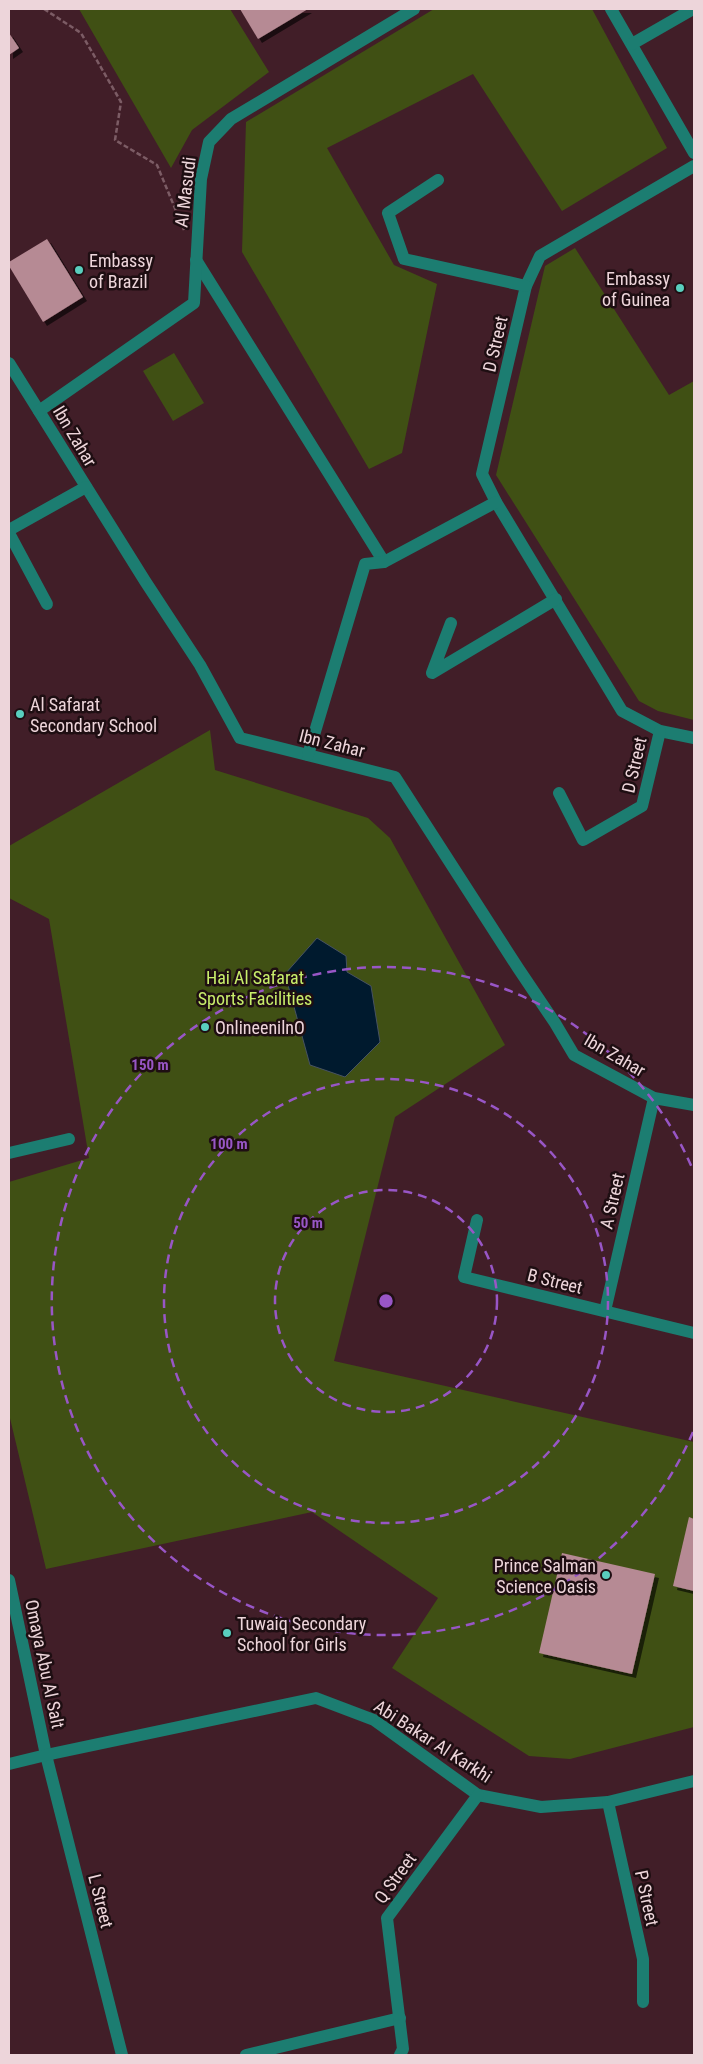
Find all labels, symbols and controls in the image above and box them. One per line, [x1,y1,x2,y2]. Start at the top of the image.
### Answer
street label: Al Masudi [170,156,200,228]
place label: Embassy of Brazil [89,250,153,292]
marker: Embassy of Brazil [73,264,85,276]
place label: Embassy of Guinea [602,268,670,310]
marker: Embassy of Guinea [674,282,686,294]
street label: D Street [478,314,512,374]
street label: Ibn Zahar [49,402,102,471]
place label: Al Safarat Secondary School [30,694,157,736]
marker: Al Safarat Secondary School [14,708,26,720]
street label: Ibn Zahar [297,725,368,761]
street label: D Street [617,735,651,795]
park label: Hai Al Safarat Sports Facilities [198,967,312,1009]
place label: OnlineenilnO [215,1017,305,1038]
marker: OnlineenilnO [199,1021,211,1033]
street label: Ibn Zahar [581,1029,650,1081]
text: 150 m [131,1056,169,1074]
text: 100 m [210,1135,248,1153]
street label: A Street [595,1171,629,1231]
text: 50 m [293,1214,323,1232]
street label: B Street [525,1264,585,1298]
centre of rings [377,1292,395,1310]
place label: Prince Salman Science Oasis [494,1555,596,1597]
marker: Prince Salman Science Oasis [600,1569,612,1581]
street label: Omaya Abu Al Salt [21,1598,69,1730]
place label: Tuwaiq Secondary School for Girls [237,1613,367,1655]
marker: Tuwaiq Secondary School for Girls [221,1627,233,1639]
street label: Abi Bakar Al Karkhi [370,1695,496,1787]
street label: Q Street [370,1849,420,1907]
street label: P Street [631,1868,663,1928]
street label: L Street [84,1872,118,1930]

